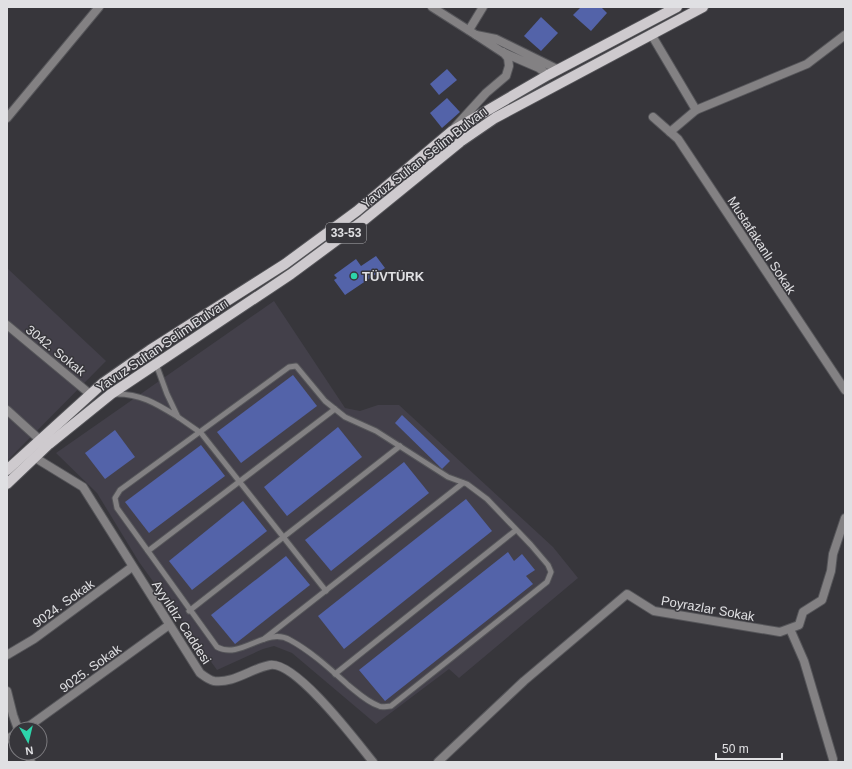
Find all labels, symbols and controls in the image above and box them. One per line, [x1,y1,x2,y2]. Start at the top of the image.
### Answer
street label: Yavuz Sultan Selim Bulvarı [358,104,490,211]
street label: Mustafakanlı Sokak [724,194,799,297]
road number: 33-53 [326,223,366,243]
place label: TÜVTÜRK [362,269,425,284]
marker: TÜVTÜRK [349,271,359,281]
street label: Yavuz Sultan Selim Bulvarı [93,296,231,395]
street label: 3042. Sokak [23,322,89,379]
street label: 9024. Sokak [30,576,97,631]
street label: Ayyıldız Caddesi [149,578,214,667]
street label: Poyrazlar Sokak [660,593,756,624]
street label: 9025. Sokak [57,641,124,696]
north arrow [8,721,48,761]
scale bar [716,735,782,761]
text: 50 m [722,742,749,756]
text: N [25,744,34,757]

